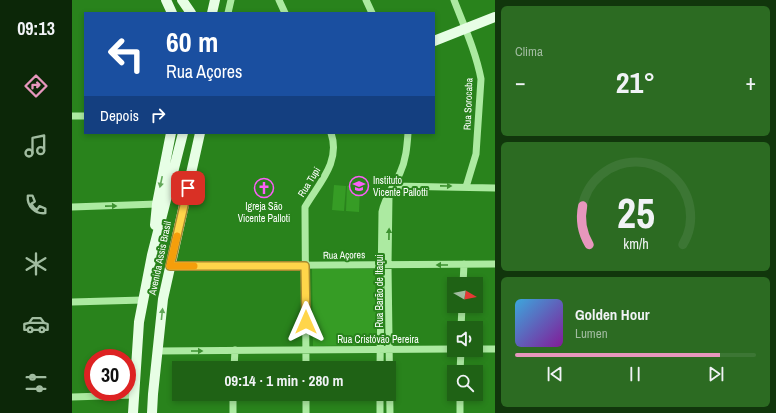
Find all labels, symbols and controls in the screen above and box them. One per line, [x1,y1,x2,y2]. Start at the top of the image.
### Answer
text: 09:13 [17,16,55,41]
text: 60 m [166,23,218,61]
icon: left [100,28,152,80]
text: Clima [515,43,543,60]
text: Rua Açores [166,59,242,84]
text: 21° [616,62,655,102]
text: − [515,67,526,97]
text: + [745,67,756,97]
icon: directions [22,72,50,100]
street label: Rua Sorocaba [461,77,475,130]
icon: right [147,104,169,126]
text: Depois [100,105,139,126]
icon: music [22,132,50,160]
street label: Rua Tupi [295,165,323,199]
pin [171,171,205,205]
place label: Instituto Vicente Pallotti [373,174,428,199]
school or university icon: Instituto Vicente Pallotti [348,175,370,197]
one-way arrow [158,176,164,188]
icon: arrive [177,177,199,199]
church icon: Igreja São Vicente Palloti [253,177,275,199]
one-way arrow [440,183,453,189]
text: 25 [617,184,654,240]
icon: phone [22,191,50,219]
place label: Igreja São Vicente Palloti [238,200,290,225]
one-way arrow [105,203,118,209]
street label: Avenida Assis Brasil [146,220,174,297]
one-way arrow [386,227,392,240]
text: km/h [623,233,648,252]
street label: Rua Açores [323,248,365,262]
icon: climate [22,250,50,278]
street label: Rua Barão de Itaqui [373,254,386,328]
one-way arrow [435,262,448,268]
north arrow [447,277,483,313]
map controls [447,277,483,401]
position arrow [285,301,327,343]
text: Golden Hour [575,304,650,325]
one-way arrow [159,308,165,320]
icon: car [22,310,50,338]
button: sound [447,321,483,357]
text: Lumen [575,325,608,342]
street label: Rua Cristóvão Pereira [337,333,419,346]
one-way arrow [191,348,204,354]
speed limit sign: 30 [84,349,136,401]
icon: previous [544,363,566,385]
icon: pause [624,363,646,385]
icon: next [705,363,727,385]
button: search [447,365,483,401]
icon: filters [22,369,50,397]
text: 09:14 · 1 min · 280 m [225,370,343,391]

